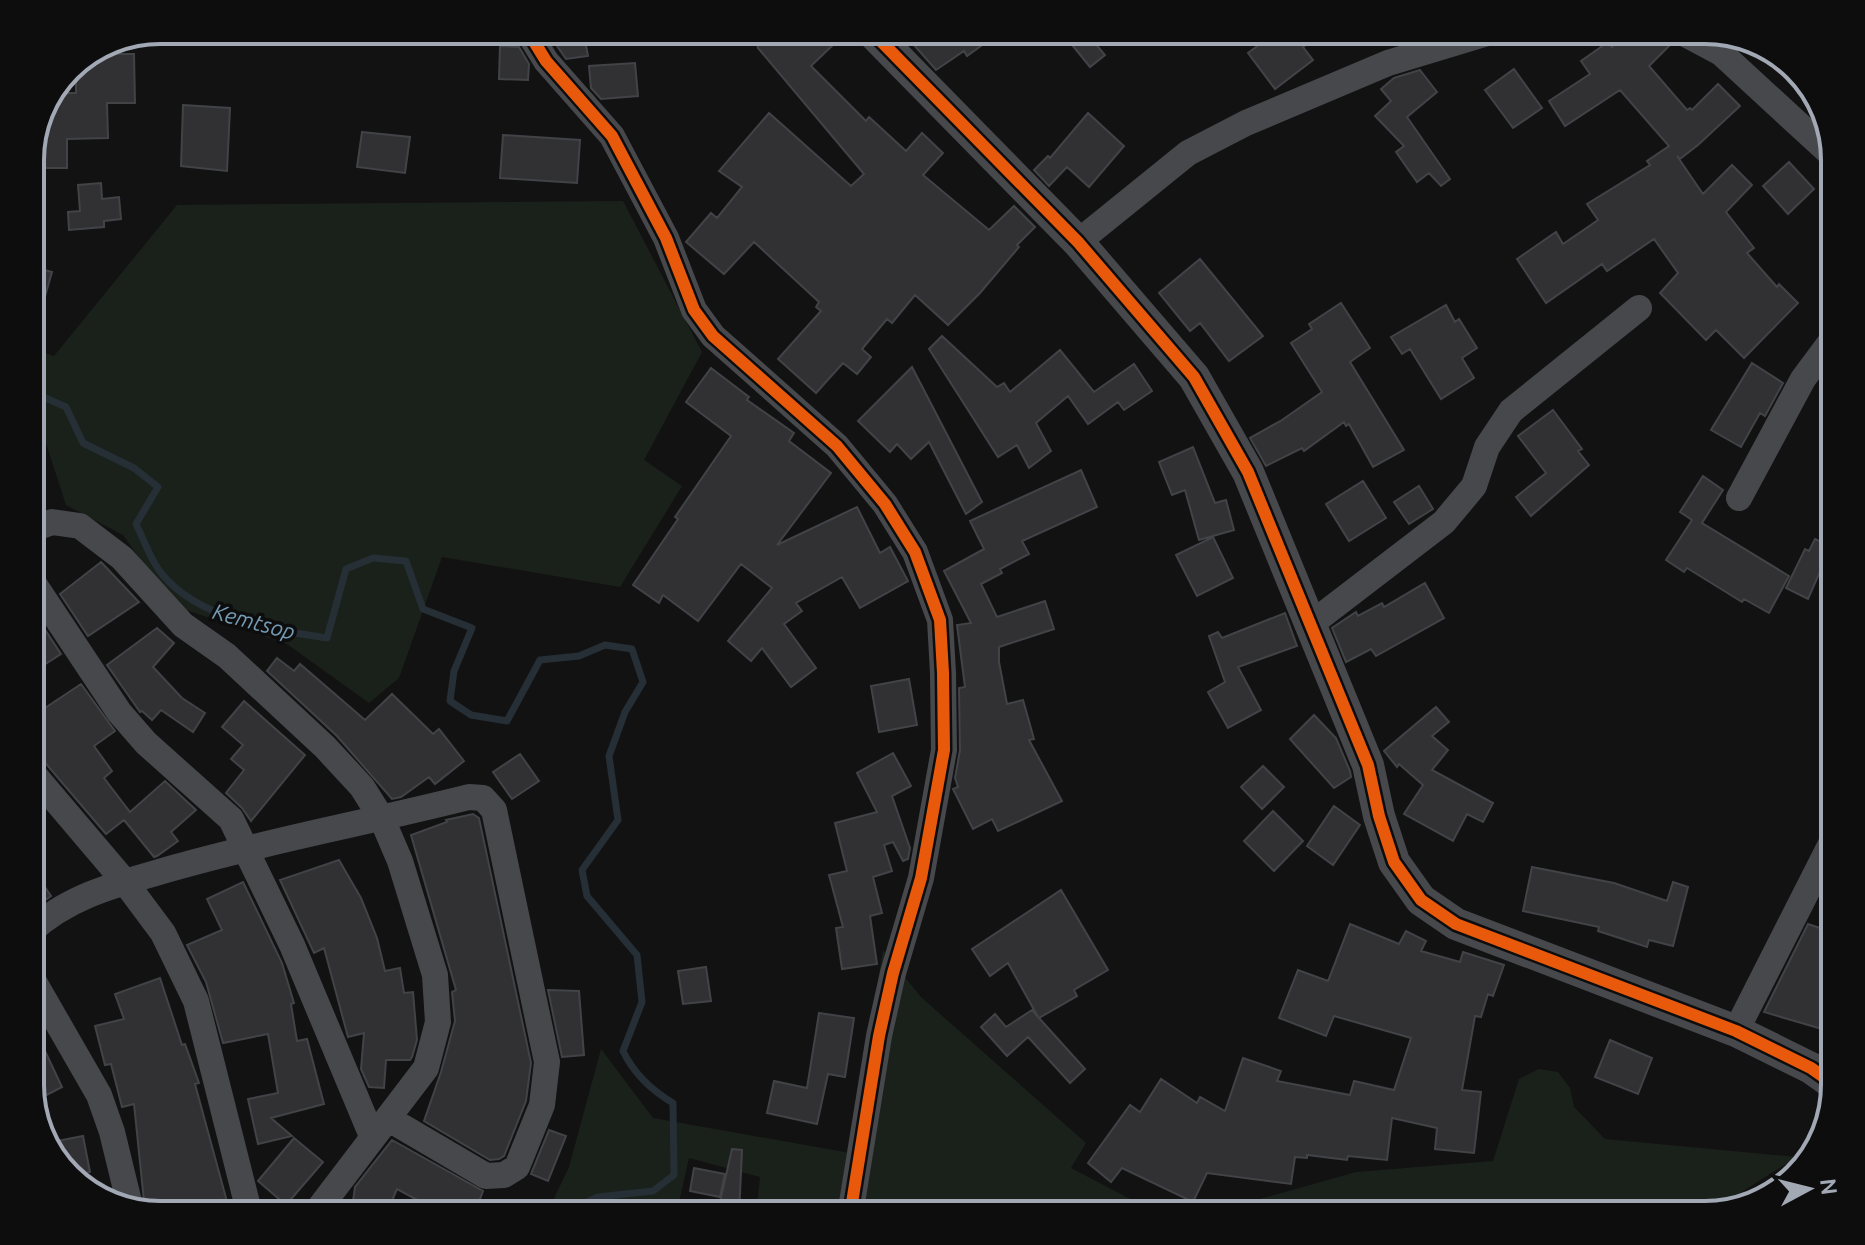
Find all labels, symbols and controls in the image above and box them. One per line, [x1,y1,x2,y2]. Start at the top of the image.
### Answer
water label: Kemtsop [210,598,298,644]
north arrow [1769,1149,1849,1229]
text: N [1816,1177,1843,1196]

